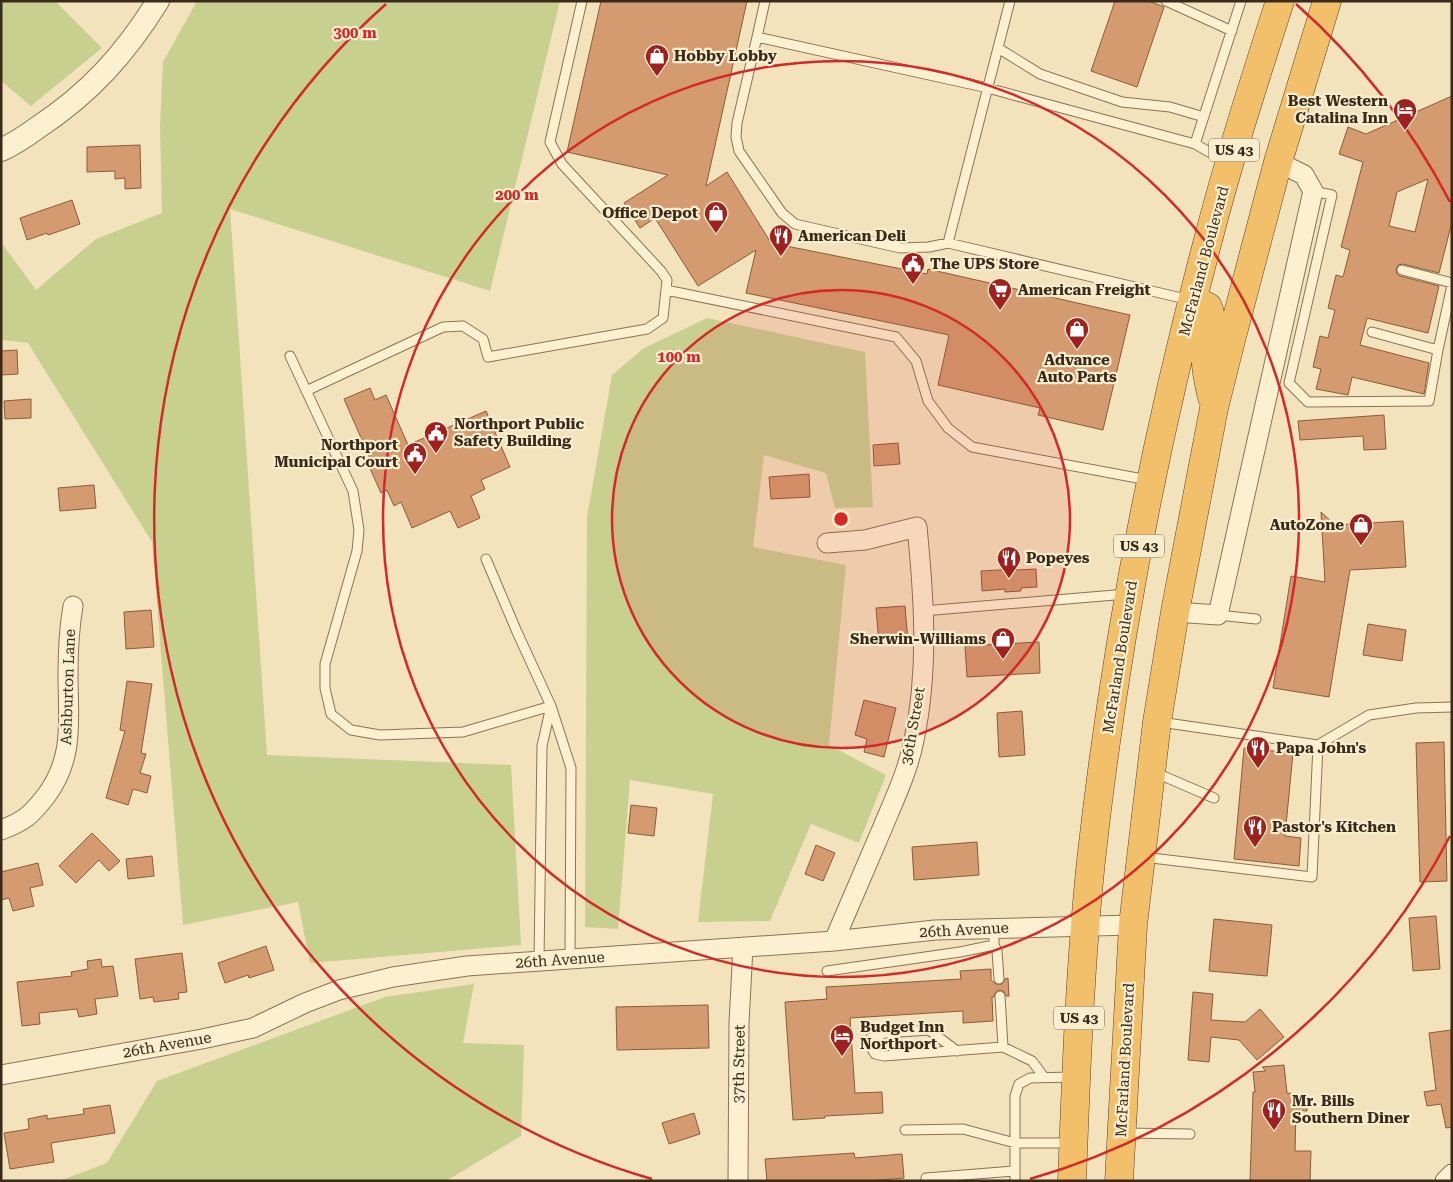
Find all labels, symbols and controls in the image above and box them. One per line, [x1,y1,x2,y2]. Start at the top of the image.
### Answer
text: 300 m [333,24,377,42]
shop icon: Hobby Lobby [644,43,670,77]
place label: Hobby Lobby [674,47,777,65]
place label: Best Western Catalina Inn [1288,92,1388,127]
hotel icon: Best Western Catalina Inn [1392,97,1418,131]
road number: US 43 [1209,138,1259,162]
street label: McFarland Boulevard [1175,184,1233,338]
text: 200 m [495,186,539,204]
shop icon: Office Depot [703,200,729,234]
place label: Office Depot [602,204,698,222]
restaurant icon: American Deli [768,223,794,257]
place label: American Deli [798,227,906,245]
public building icon: The UPS Store [900,251,926,285]
place label: The UPS Store [930,255,1040,273]
supermarket icon: American Freight [987,277,1013,311]
place label: American Freight [1018,281,1151,299]
shop icon: Advance Auto Parts [1064,316,1090,350]
text: 100 m [657,348,701,366]
place label: Advance Auto Parts [1037,351,1117,386]
place label: Northport Public Safety Building [454,415,584,450]
public building icon: Northport Public Safety Building [423,420,449,454]
place label: Northport Municipal Court [274,436,398,471]
public building icon: Northport Municipal Court [402,441,428,475]
centre of rings [832,510,850,528]
shop icon: AutoZone [1348,512,1374,546]
place label: AutoZone [1270,516,1344,534]
road number: US 43 [1114,534,1164,558]
restaurant icon: Popeyes [996,545,1022,579]
place label: Popeyes [1026,549,1090,567]
street label: McFarland Boulevard [1099,579,1141,735]
shop icon: Sherwin-Williams [990,626,1016,660]
street label: Ashburton Lane [57,629,79,745]
place label: Sherwin-Williams [850,630,986,648]
street label: 36th Street [897,685,929,766]
restaurant icon: Papa John's [1245,735,1271,769]
place label: Papa John's [1276,739,1366,757]
restaurant icon: Pastor's Kitchen [1242,814,1268,848]
place label: Pastor's Kitchen [1272,818,1396,836]
street label: 26th Avenue [919,919,1009,941]
street label: 26th Avenue [515,948,605,972]
street label: McFarland Boulevard [1112,982,1138,1138]
road number: US 43 [1054,1006,1104,1030]
place label: Budget Inn Northport [860,1018,944,1053]
hotel icon: Budget Inn Northport [829,1023,855,1057]
street label: 37th Street [729,1024,749,1104]
street label: 26th Avenue [121,1028,213,1062]
place label: Mr. Bills Southern Diner [1292,1092,1410,1127]
restaurant icon: Mr. Bills Southern Diner [1261,1097,1287,1131]

